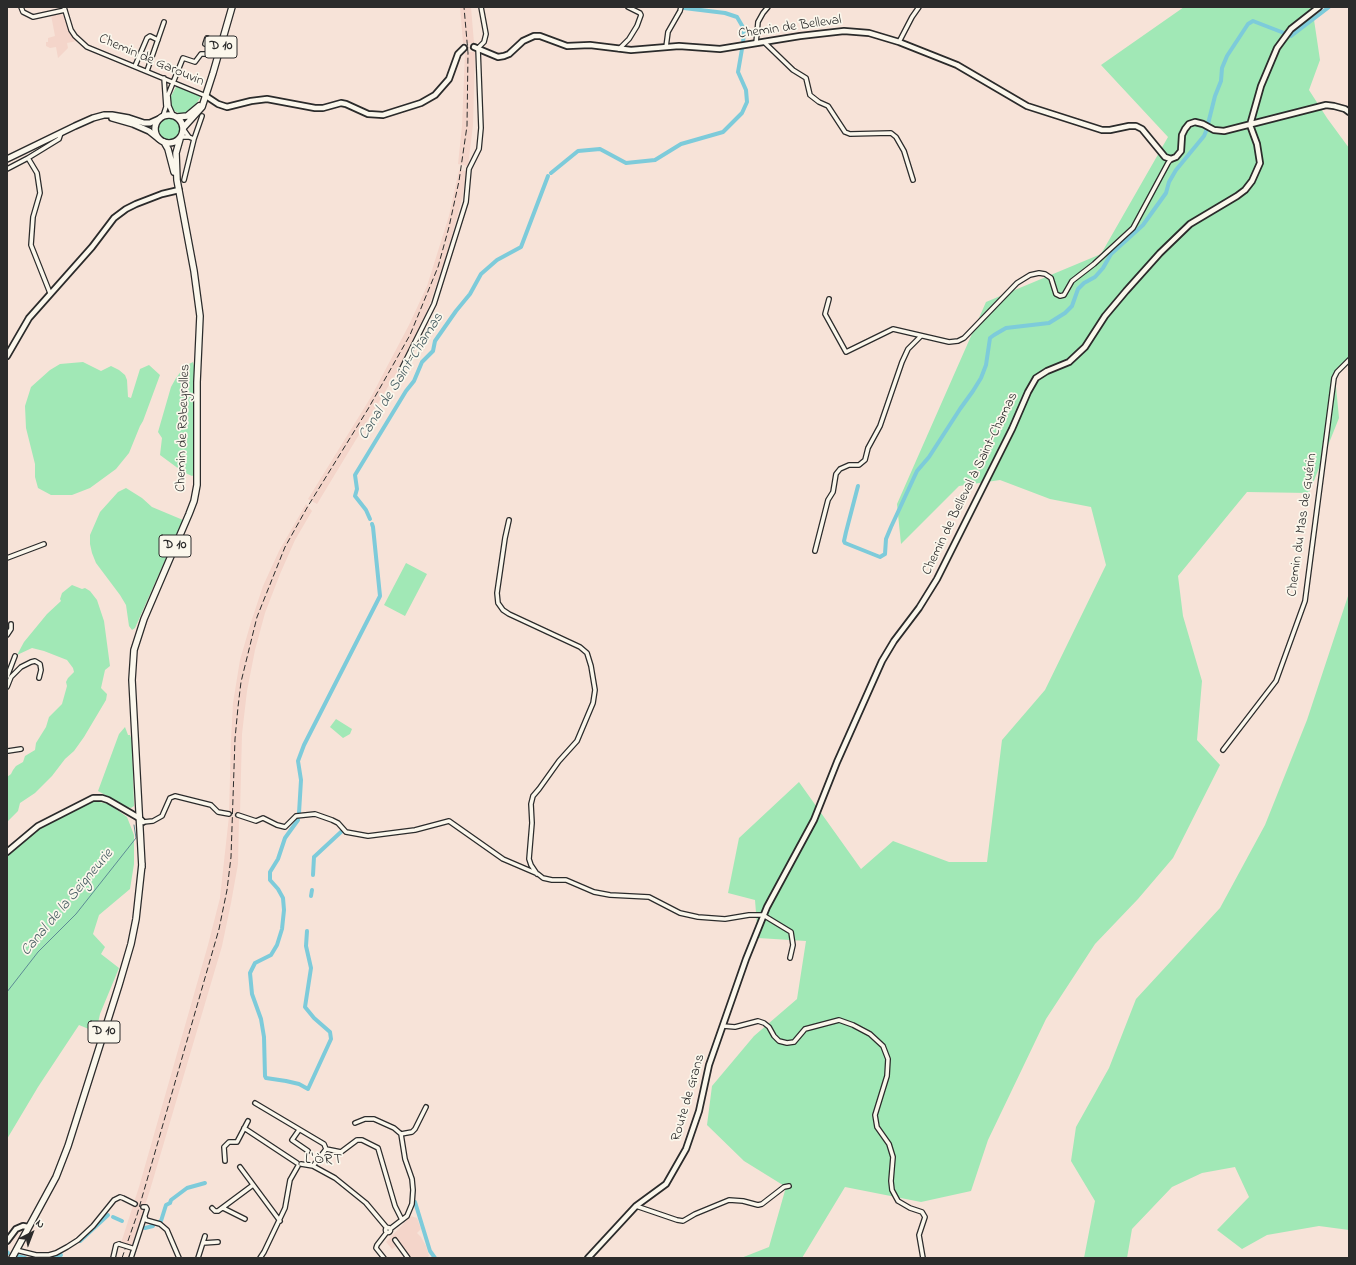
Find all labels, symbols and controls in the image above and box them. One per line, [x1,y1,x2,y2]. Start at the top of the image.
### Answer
street label: Chemin de Belleval [737,12,843,44]
street label: Chemin de Garouvin [96,31,206,91]
road number: D 10 [205,36,237,58]
water label: Canal de Saint-Chamas [356,310,448,444]
street label: Chemin de Rabeyrolles [173,364,195,492]
street label: Chemin de Belleval à Saint-Chamas [919,390,1023,578]
street label: Chemin du Mas de Guérin [1285,452,1321,598]
road number: D 10 [159,535,191,557]
water label: Canal de la Seigneurie [18,846,118,960]
road number: D 10 [88,1021,120,1043]
street label: Route de Grans [669,1053,709,1143]
district label: L'ÒRT [305,1152,343,1170]
north arrow [12,1213,52,1253]
text: N [32,1216,48,1233]

